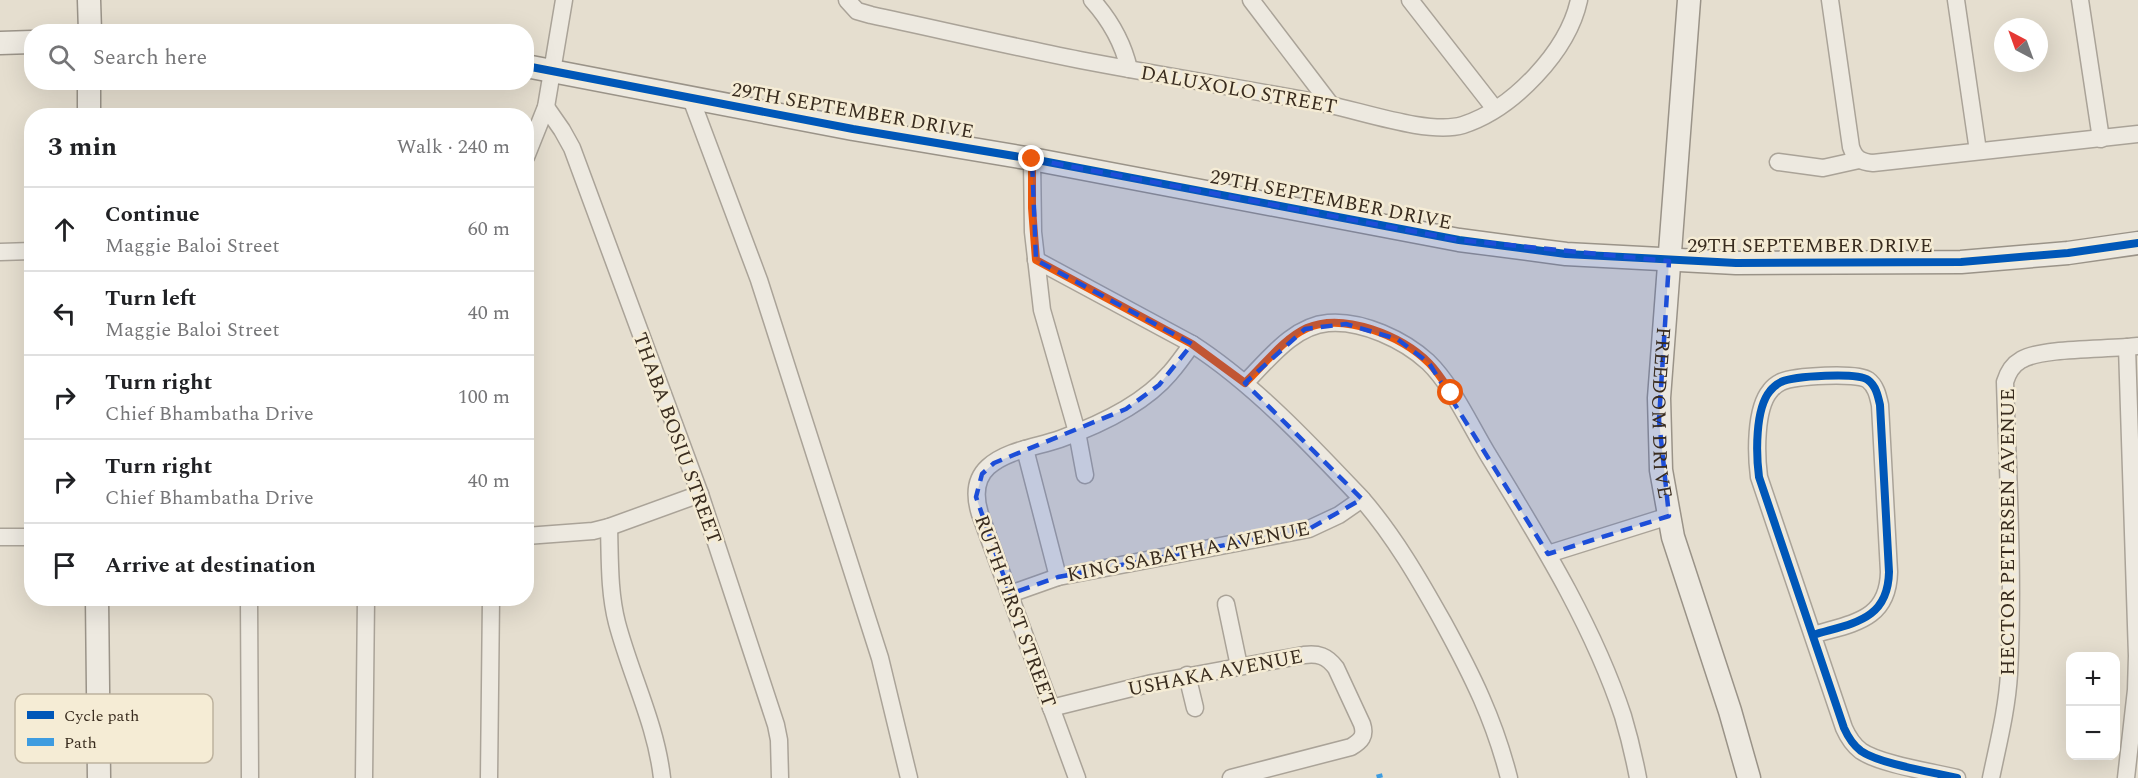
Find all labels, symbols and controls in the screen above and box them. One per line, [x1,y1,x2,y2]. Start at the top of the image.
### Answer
north arrow [1994,18,2048,72]
search box [24,24,534,90]
icon: search [45,41,78,74]
text: Search here [93,41,207,74]
street label: DALUXOLO STREET [1138,58,1339,122]
street label: 29TH SEPTEMBER DRIVE [729,75,976,147]
text: 3 min [48,127,117,167]
text: Walk · 240 m [397,132,510,162]
route end [1018,145,1044,171]
street label: 29TH SEPTEMBER DRIVE [1207,162,1454,238]
text: Continue [105,198,200,231]
icon: ahead [48,213,81,246]
text: 60 m [468,214,510,244]
text: Maggie Baloi Street [105,231,280,261]
street label: 29TH SEPTEMBER DRIVE [1687,231,1933,261]
text: Turn left [105,282,197,315]
icon: left [48,297,81,330]
text: 40 m [468,298,510,328]
text: Maggie Baloi Street [105,315,280,345]
street label: FREEDOM DRIVE [1643,326,1680,501]
street label: THABA BOSIU STREET [625,328,729,548]
text: Turn right [105,366,212,399]
route start [1437,379,1463,405]
icon: right [48,381,81,414]
text: 100 m [458,382,510,412]
street label: HECTOR PETERSEN AVENUE [1993,388,2023,676]
text: Chief Bhambatha Drive [105,399,314,429]
text: Turn right [105,450,212,483]
icon: right [48,465,81,498]
text: 40 m [468,466,510,496]
text: Chief Bhambatha Drive [105,483,314,513]
street label: RUTH FIRST STREET [966,511,1064,712]
street label: KING SABATHA AVENUE [1064,514,1312,590]
icon: arrive [48,549,81,582]
text: Arrive at destination [105,549,316,582]
street label: USHAKA AVENUE [1125,641,1305,705]
map controls [2066,652,2120,760]
button: + [2066,652,2120,706]
legend [15,694,213,763]
text: Cycle path [64,704,139,728]
button: − [2066,706,2120,760]
text: Path [64,731,97,755]

